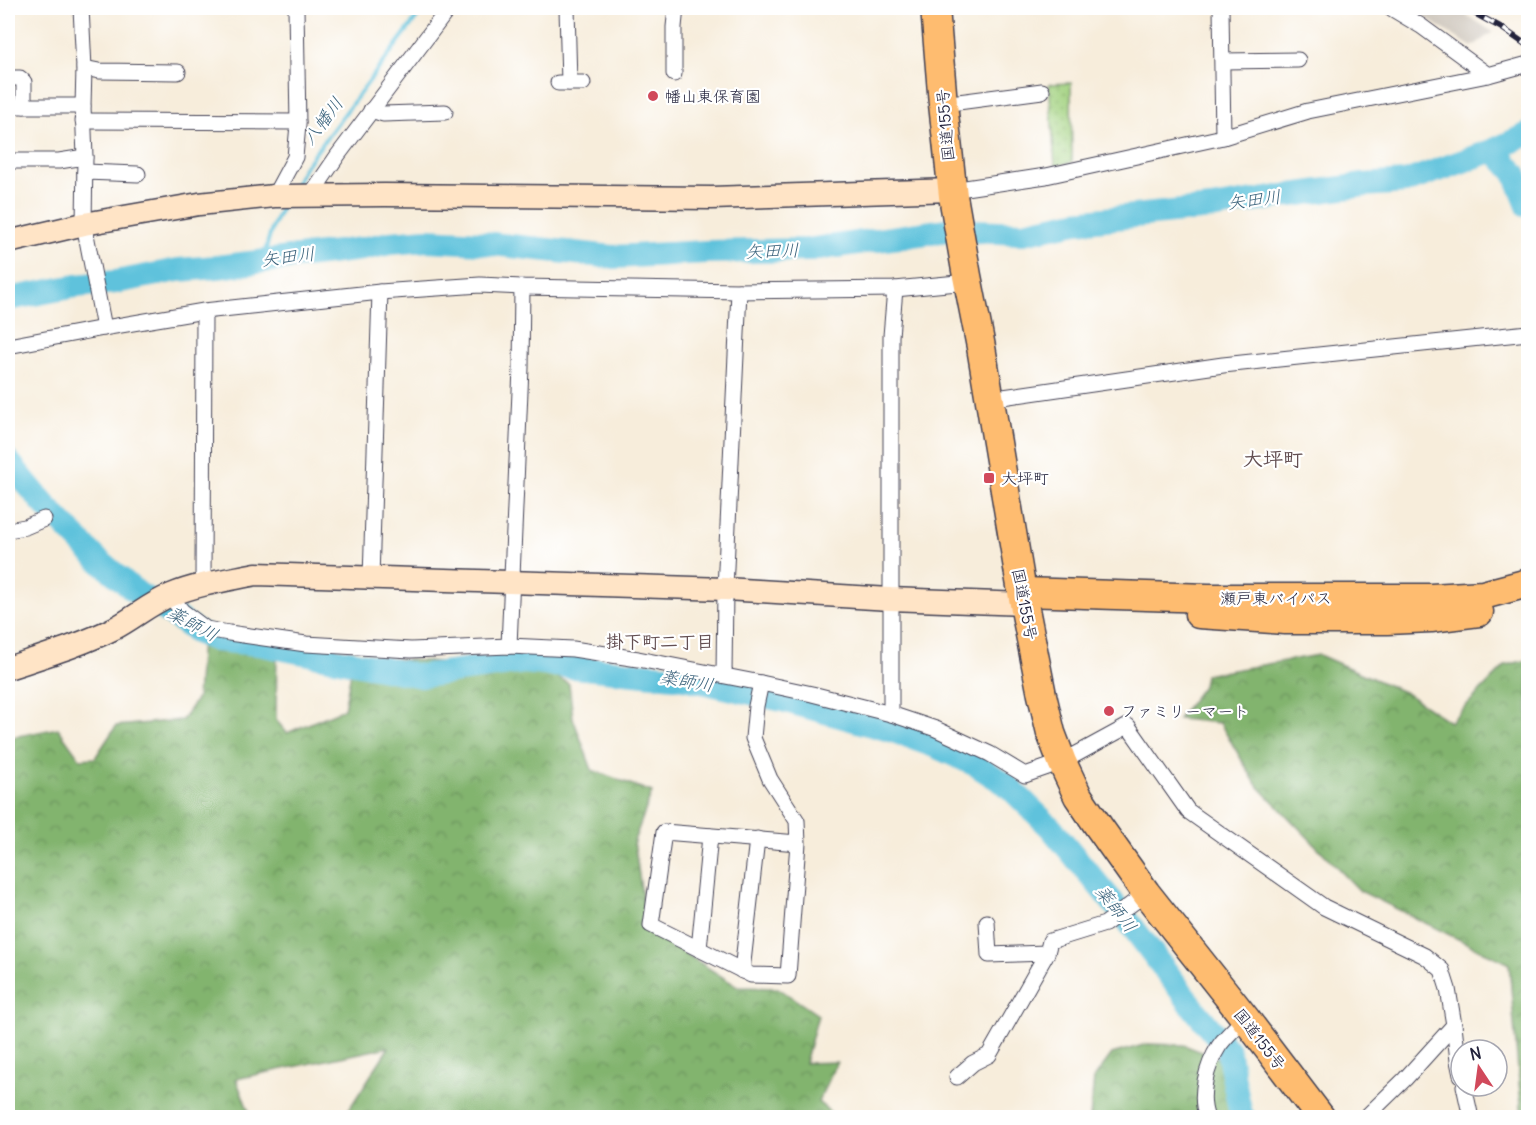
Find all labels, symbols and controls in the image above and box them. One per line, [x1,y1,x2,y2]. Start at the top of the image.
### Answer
place label: 幡山東保育園 [665,86,761,106]
street label: 国道155号 [932,88,958,162]
marker: 幡山東保育園 [646,89,660,103]
water label: 八幡川 [297,92,348,149]
water label: 矢田川 [1226,185,1282,214]
water label: 矢田川 [745,238,799,263]
water label: 矢田川 [260,242,316,271]
district label: 大坪町 [1243,446,1303,471]
place label: 大坪町 [1001,468,1049,488]
marker: 大坪町 [982,471,996,485]
street label: 国道155号 [1008,566,1042,642]
street label: 瀬戸東バイパス [1220,588,1332,608]
water label: 薬師川 [164,601,222,646]
district label: 掛下町二丁目 [606,630,714,653]
water label: 薬師川 [659,664,716,697]
place label: ファミリーマート [1121,701,1249,721]
marker: ファミリーマート [1102,704,1116,718]
water label: 薬師川 [1091,880,1142,937]
street label: 国道155号 [1230,1004,1290,1074]
north arrow [1449,1038,1509,1098]
text: N [1468,1042,1483,1064]

